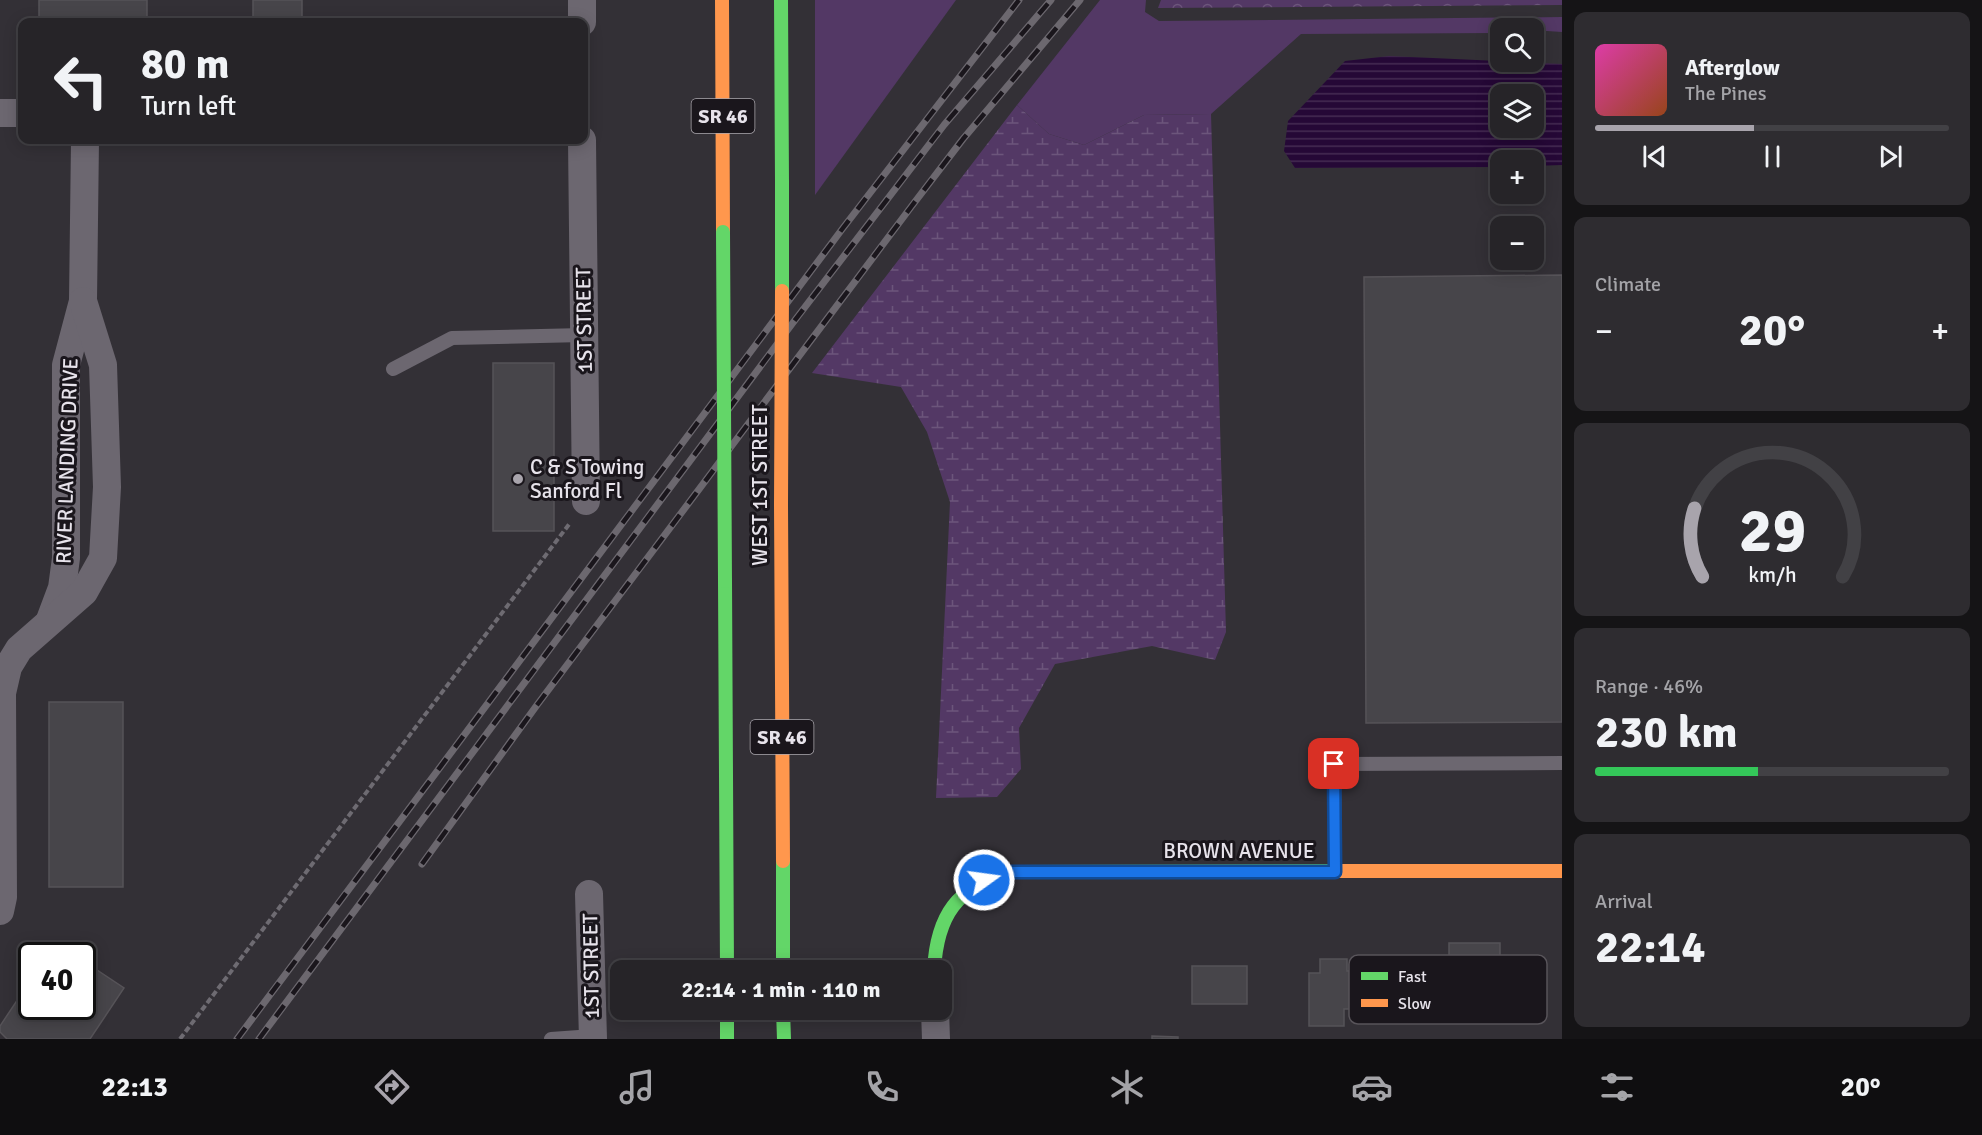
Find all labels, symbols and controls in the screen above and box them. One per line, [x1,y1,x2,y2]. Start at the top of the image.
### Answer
map controls [1490,18,1544,270]
button: search [1490,18,1544,72]
text: 80 m [141,39,230,90]
icon: left [42,42,120,120]
text: Afterglow [1685,54,1780,81]
text: The Pines [1685,81,1767,106]
button: layers [1490,84,1544,138]
text: Turn left [141,90,236,123]
road number: SR 46 [692,99,754,133]
icon: previous [1638,140,1671,173]
icon: pause [1756,140,1789,173]
icon: next [1874,140,1907,173]
button: + [1490,150,1544,204]
button: − [1490,216,1544,270]
street label: 1ST STREET [570,266,598,373]
text: Climate [1595,272,1661,297]
text: 20° [1739,303,1805,358]
text: − [1595,311,1613,352]
text: + [1931,311,1949,352]
street label: RIVER LANDING DRIVE [50,357,84,565]
street label: WEST 1ST STREET [747,404,773,566]
place label: C & S Towing Sanford Fl [530,454,644,504]
marker: C & S Towing Sanford Fl [511,472,525,486]
text: 29 [1738,492,1806,569]
text: km/h [1748,562,1796,588]
text: Range · 46% [1595,674,1703,699]
text: 230 km [1595,705,1738,760]
road number: SR 46 [750,720,814,754]
pin [1308,738,1359,789]
icon: arrive [1317,747,1350,780]
street label: BROWN AVENUE [1163,838,1315,864]
position arrow [952,848,1016,912]
text: Arrival [1595,889,1653,914]
street label: 1ST STREET [577,912,605,1019]
text: 22:14 [1595,920,1705,975]
speed limit sign: 40 [18,942,96,1020]
legend [1349,955,1547,1024]
text: Fast [1398,967,1427,987]
text: 22:14 · 1 min · 110 m [681,976,881,1003]
text: Slow [1398,994,1432,1014]
icon: directions [371,1066,413,1108]
icon: music [616,1066,658,1108]
icon: phone [861,1066,903,1108]
icon: climate [1106,1066,1148,1108]
icon: car [1351,1066,1393,1108]
icon: filters [1596,1066,1638,1108]
text: 22:13 [101,1071,168,1104]
text: 20° [1841,1071,1881,1104]

